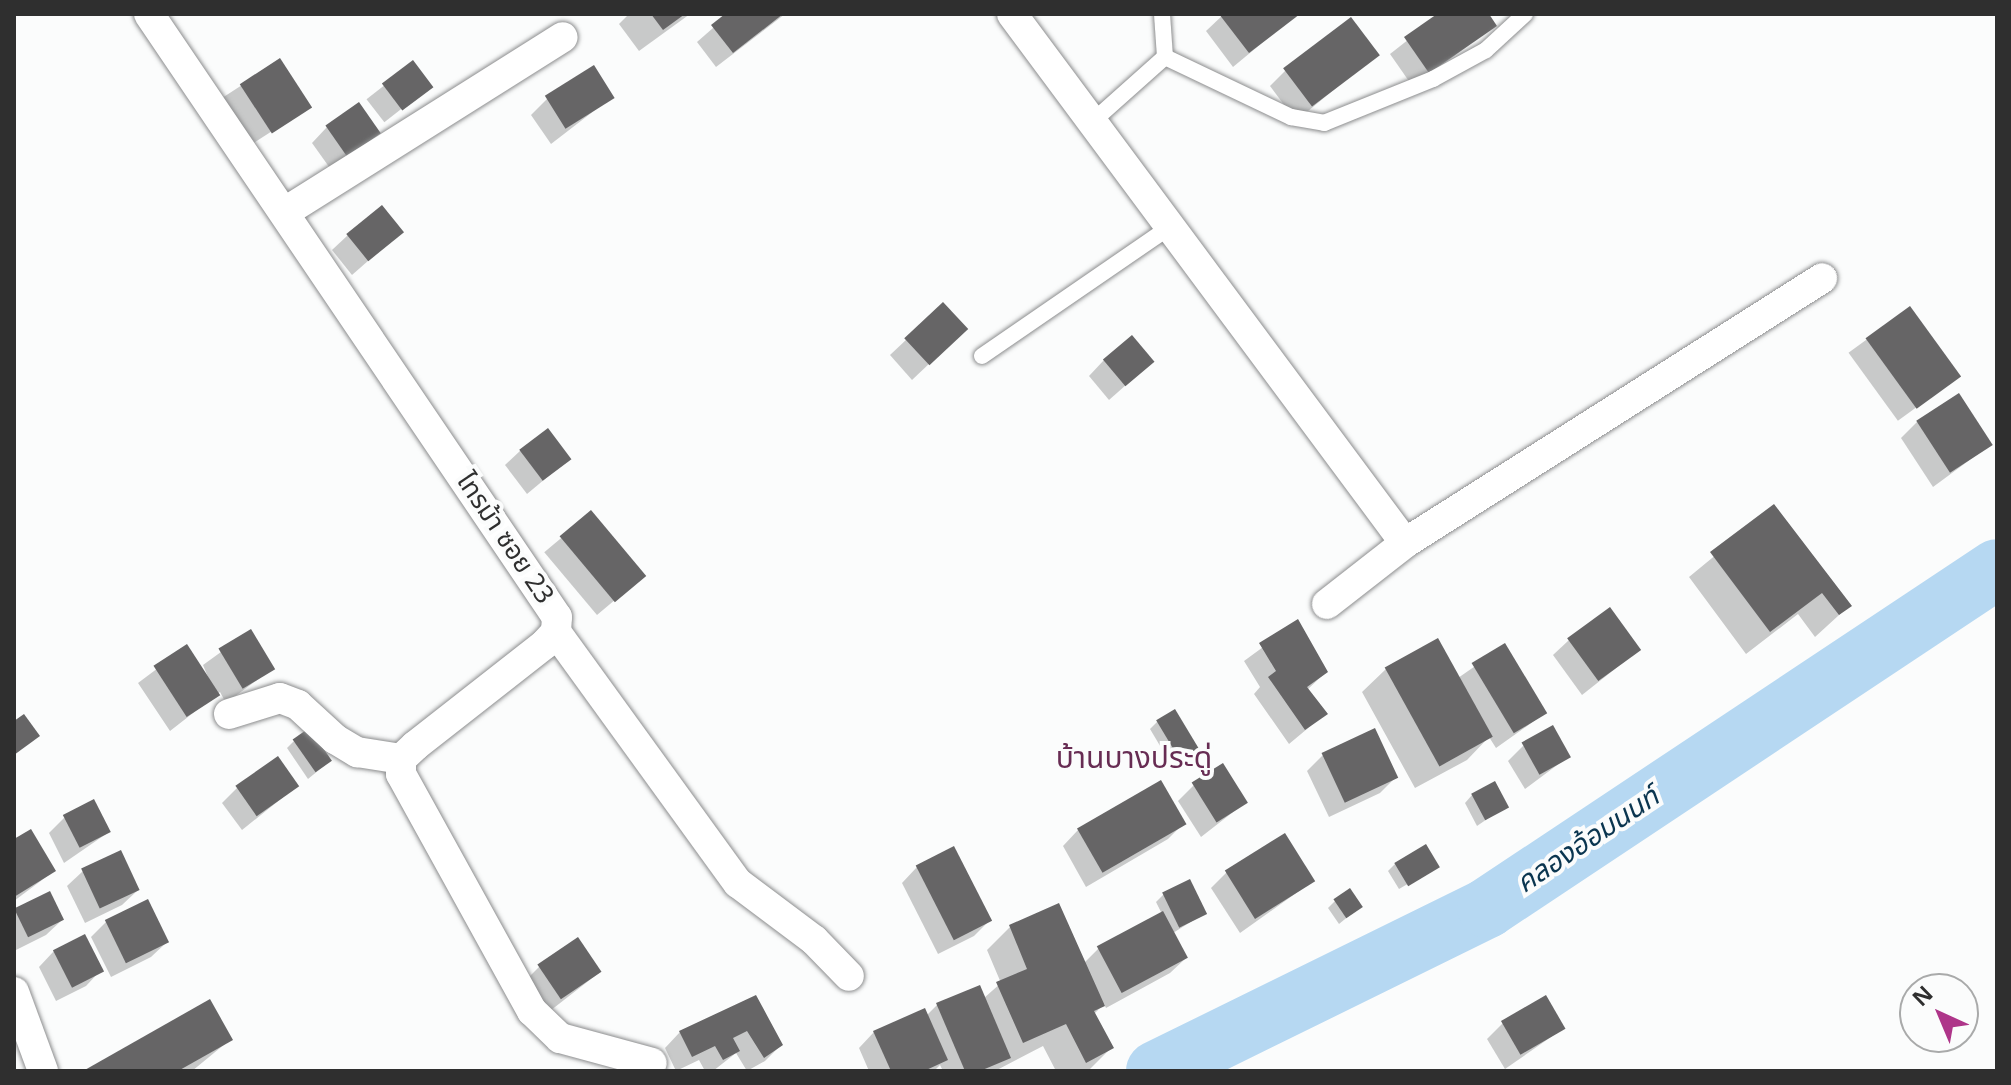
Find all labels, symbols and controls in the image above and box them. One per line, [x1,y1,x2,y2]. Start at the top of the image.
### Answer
street label: ไทรม้า ซอย 23 [449,468,559,610]
district label: บ้านบางประดู่ [1056,741,1212,777]
water label: คลองอ้อมนนท์ [1510,781,1666,901]
north arrow [1899,973,1979,1053]
text: N [1905,979,1941,1015]

